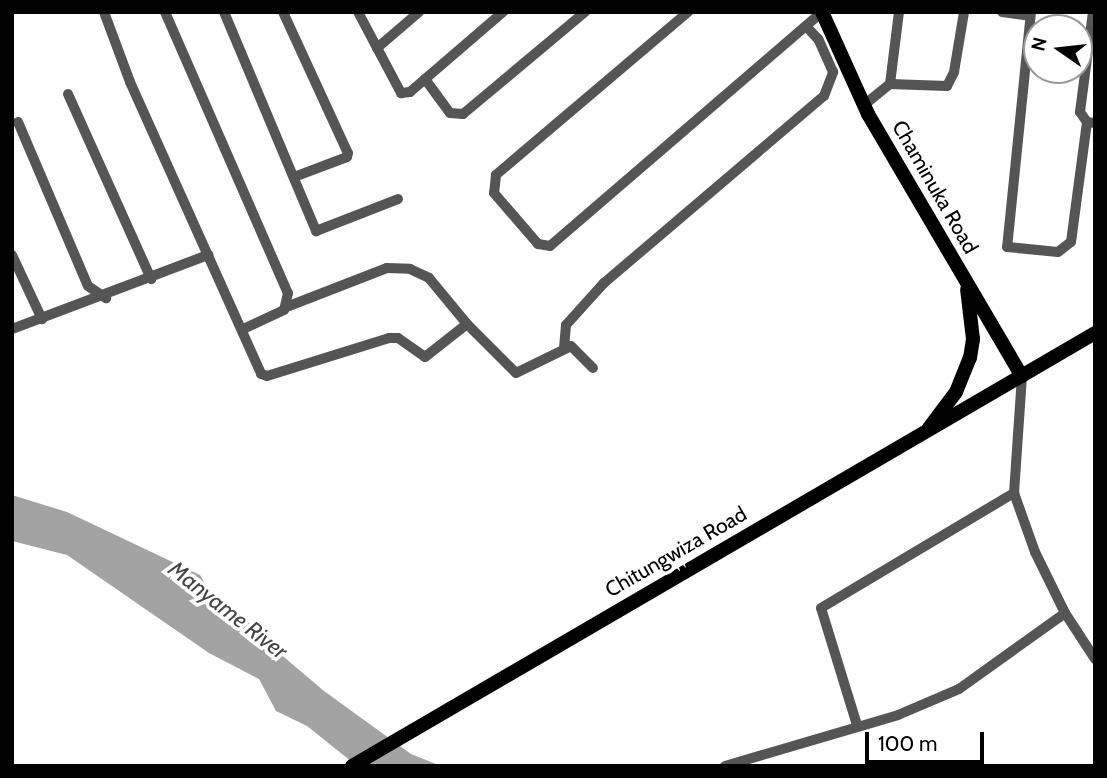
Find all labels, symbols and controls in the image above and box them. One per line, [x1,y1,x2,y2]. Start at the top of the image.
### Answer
north arrow [1023,14,1093,84]
text: N [1026,35,1052,54]
street label: Chaminuka Road [887,116,983,258]
street label: Chitungwiza Road [601,501,751,603]
water label: Manyame River [163,555,293,665]
scale bar [869,718,988,762]
text: 100 m [878,731,937,756]

